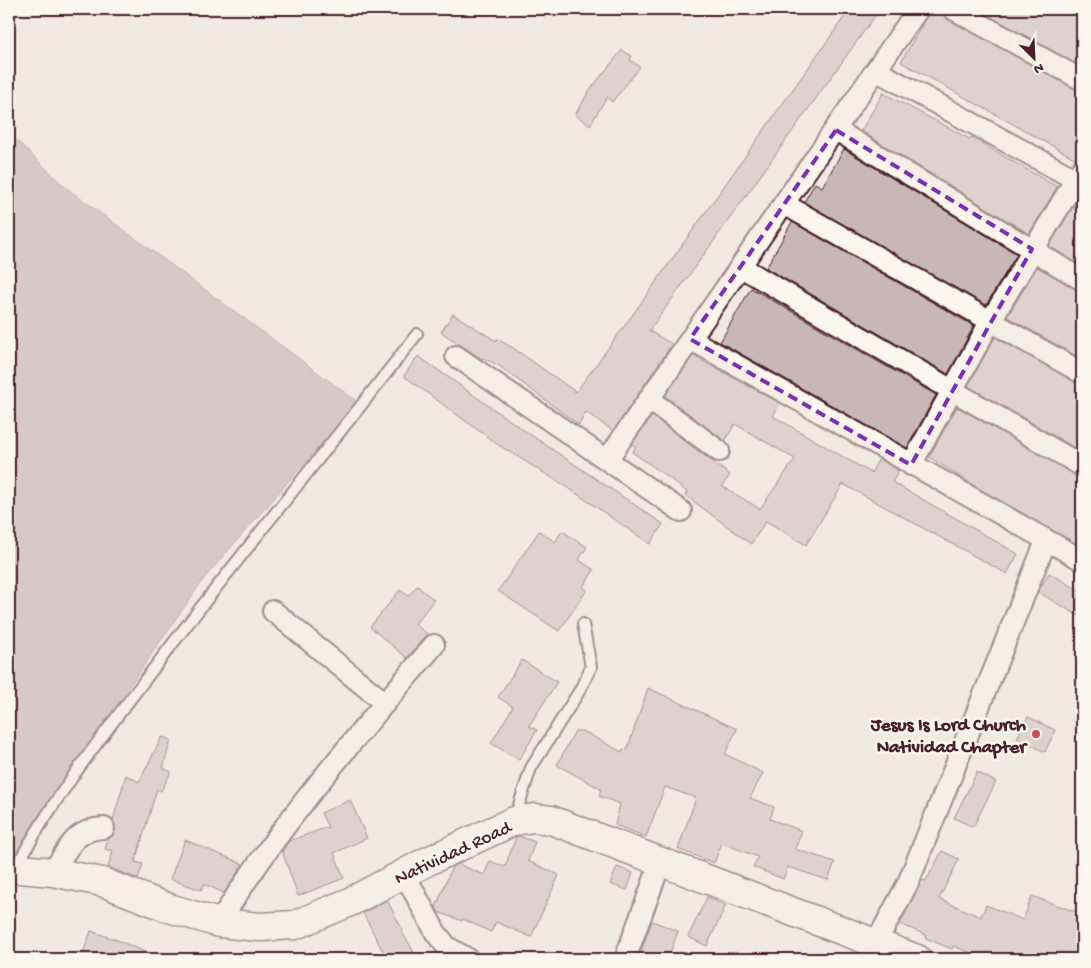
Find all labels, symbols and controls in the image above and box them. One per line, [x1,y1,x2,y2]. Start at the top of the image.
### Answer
north arrow [1008,32,1058,82]
text: N [1031,58,1046,77]
place label: Jesus Is Lord Church Natividad Chapter [870,715,1028,760]
marker: Jesus Is Lord Church Natividad Chapter [1030,728,1042,740]
street label: Natividad Road [391,816,517,891]

